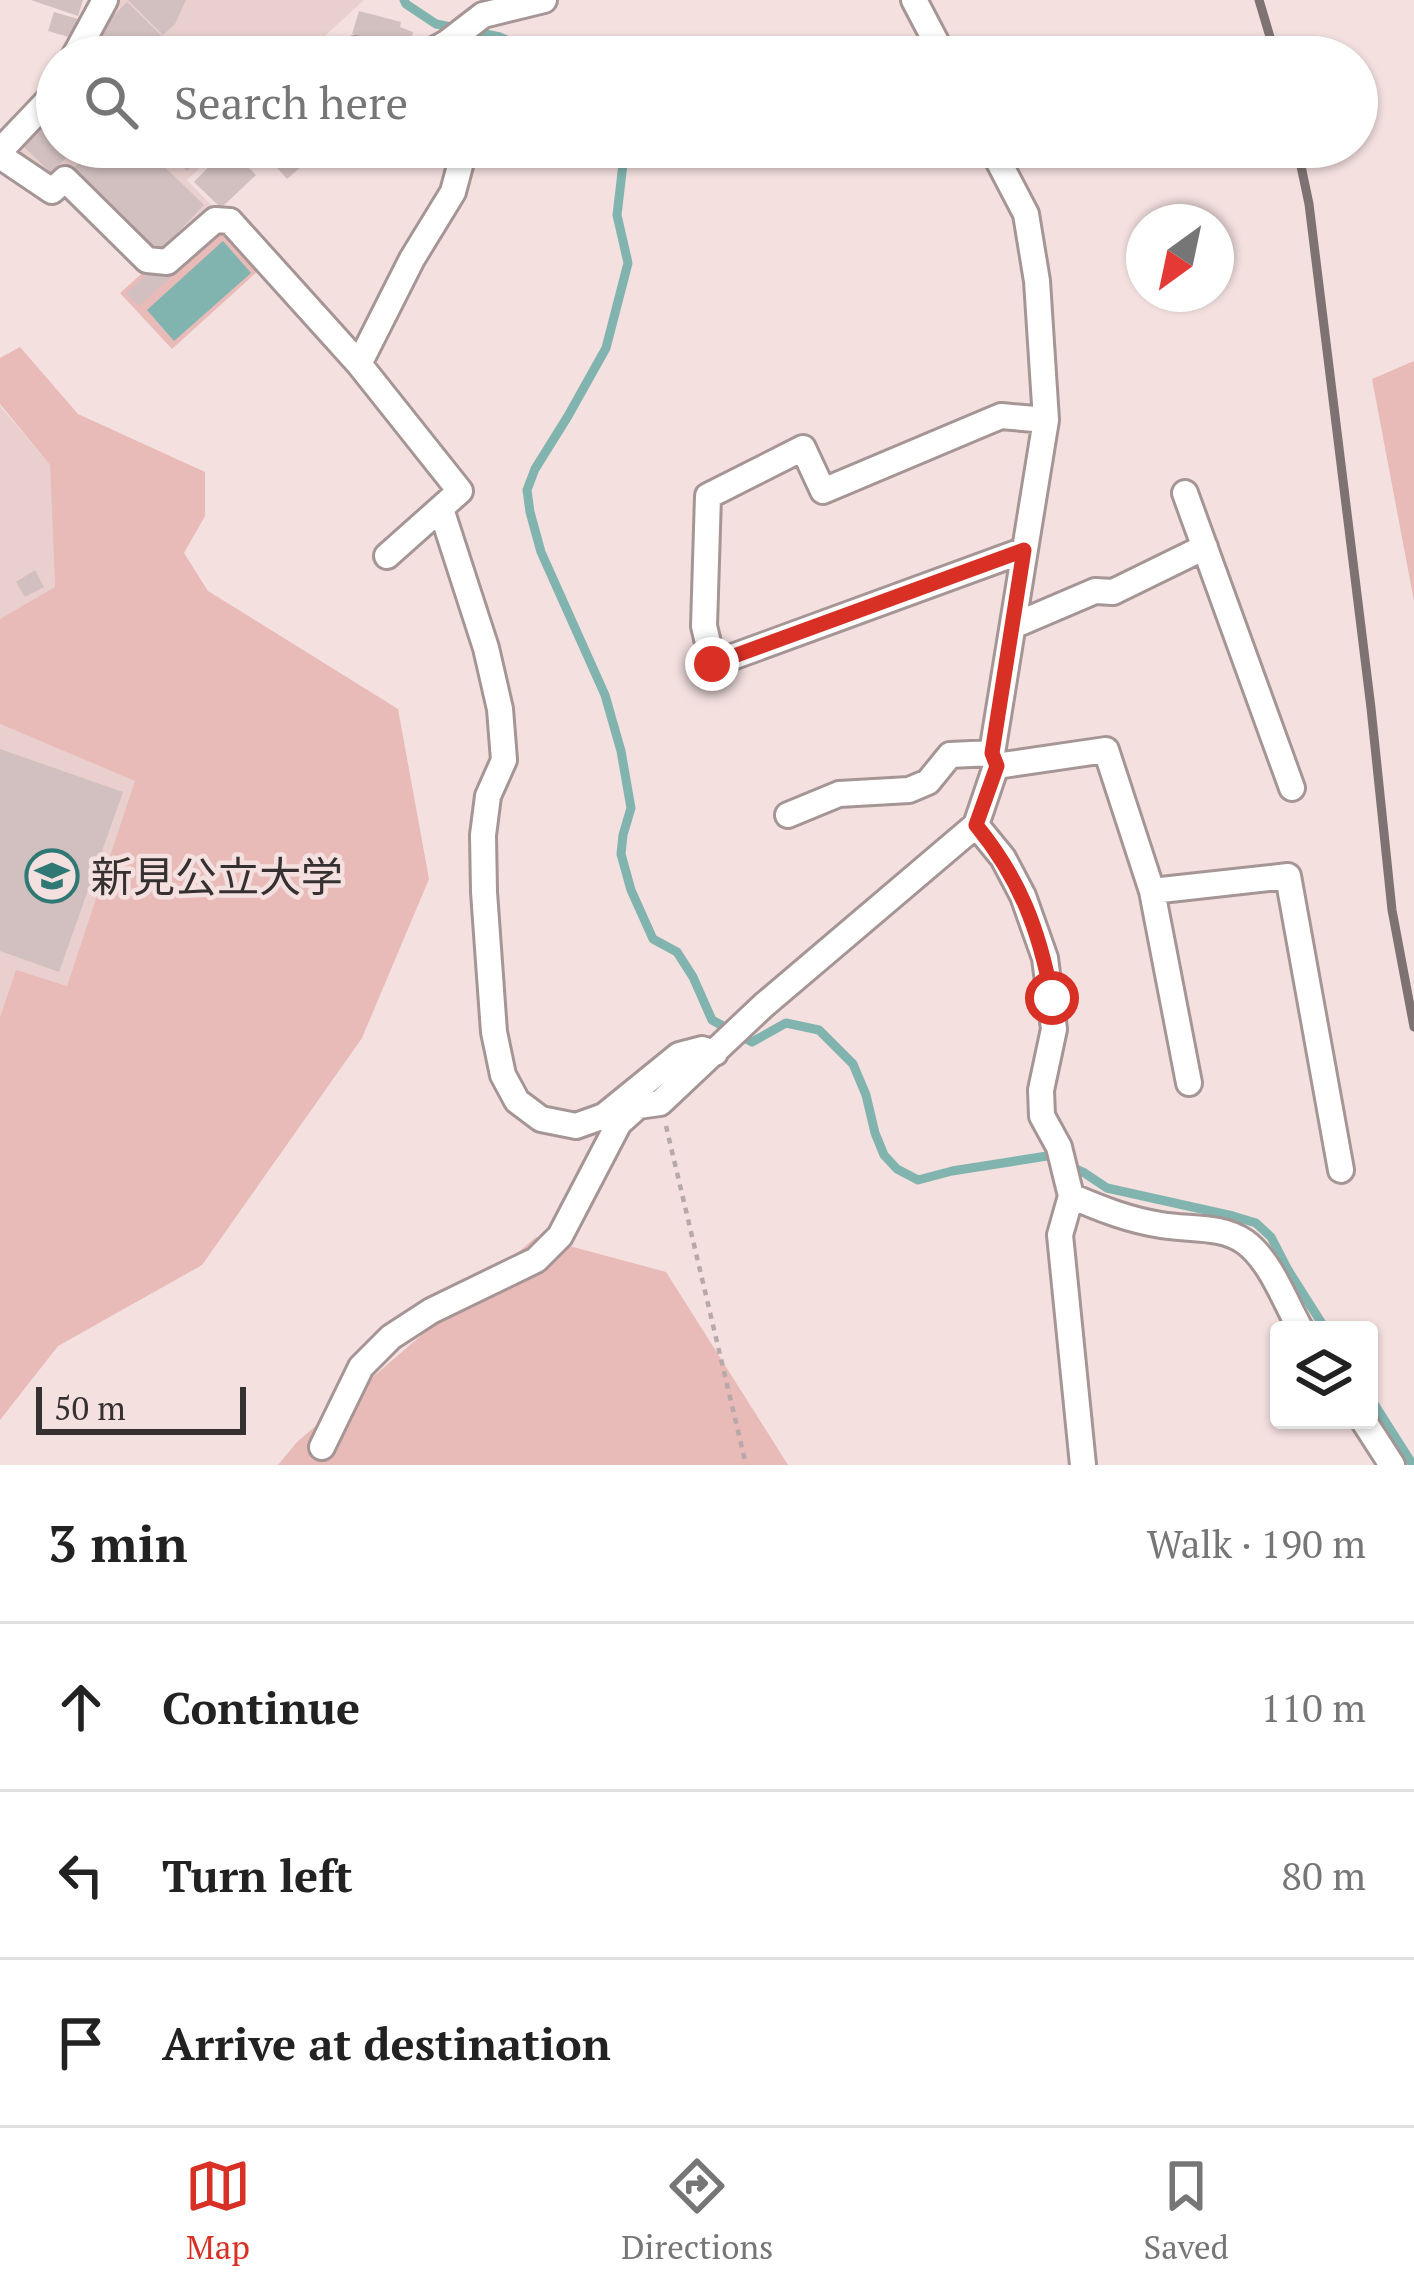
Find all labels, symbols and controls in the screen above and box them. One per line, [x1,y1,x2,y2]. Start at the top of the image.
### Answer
search box [36,36,1378,168]
icon: search [78,69,144,135]
text: Search here [174,72,408,132]
north arrow [1126,204,1234,312]
route end [685,637,739,691]
school or university icon: 新見公立大学 [24,848,80,904]
place label: 新見公立大学 [91,848,343,904]
route start [1025,971,1079,1025]
map controls [1270,1321,1378,1429]
button: layers [1270,1321,1378,1429]
scale bar [36,1381,246,1434]
text: 50 m [54,1386,126,1429]
text: 3 min [48,1509,188,1577]
text: Walk · 190 m [1147,1517,1366,1569]
icon: ahead [48,1674,114,1740]
text: Continue [162,1677,360,1737]
text: 110 m [1261,1681,1366,1733]
icon: left [48,1842,114,1908]
text: Turn left [162,1845,353,1905]
text: 80 m [1281,1849,1366,1901]
icon: arrive [48,2010,114,2076]
text: Arrive at destination [162,2013,611,2073]
tab: Map [185,2153,251,2268]
tab: Directions [621,2153,773,2268]
tab: Saved [1144,2153,1229,2268]

